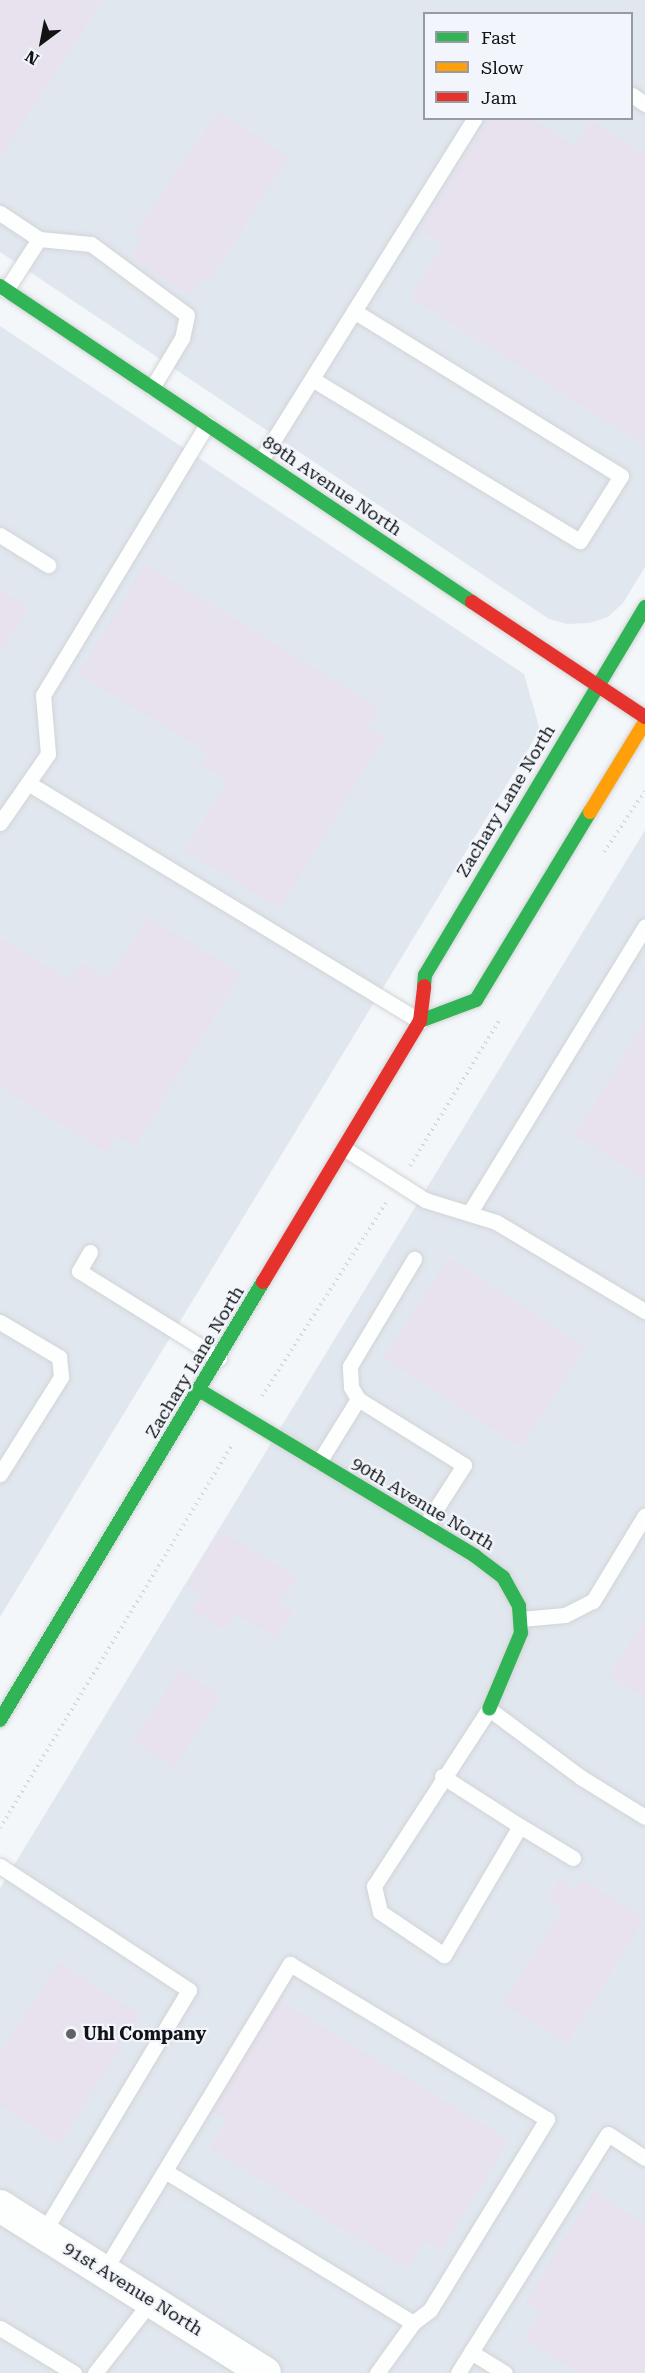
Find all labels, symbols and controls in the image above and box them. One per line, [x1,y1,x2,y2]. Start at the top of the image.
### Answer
north arrow [12,12,72,72]
legend [423,12,633,120]
text: Fast [481,27,516,48]
text: N [22,46,42,69]
text: Slow [481,57,523,78]
text: Jam [481,87,517,108]
street label: 89th Avenue North [258,431,406,541]
street label: Zachary Lane North [452,721,560,881]
street label: Zachary Lane North [141,1282,249,1442]
street label: 90th Avenue North [347,1453,499,1555]
place label: Uhl Company [83,2023,206,2045]
marker: Uhl Company [64,2027,78,2041]
street label: 91st Avenue North [59,2237,207,2341]

